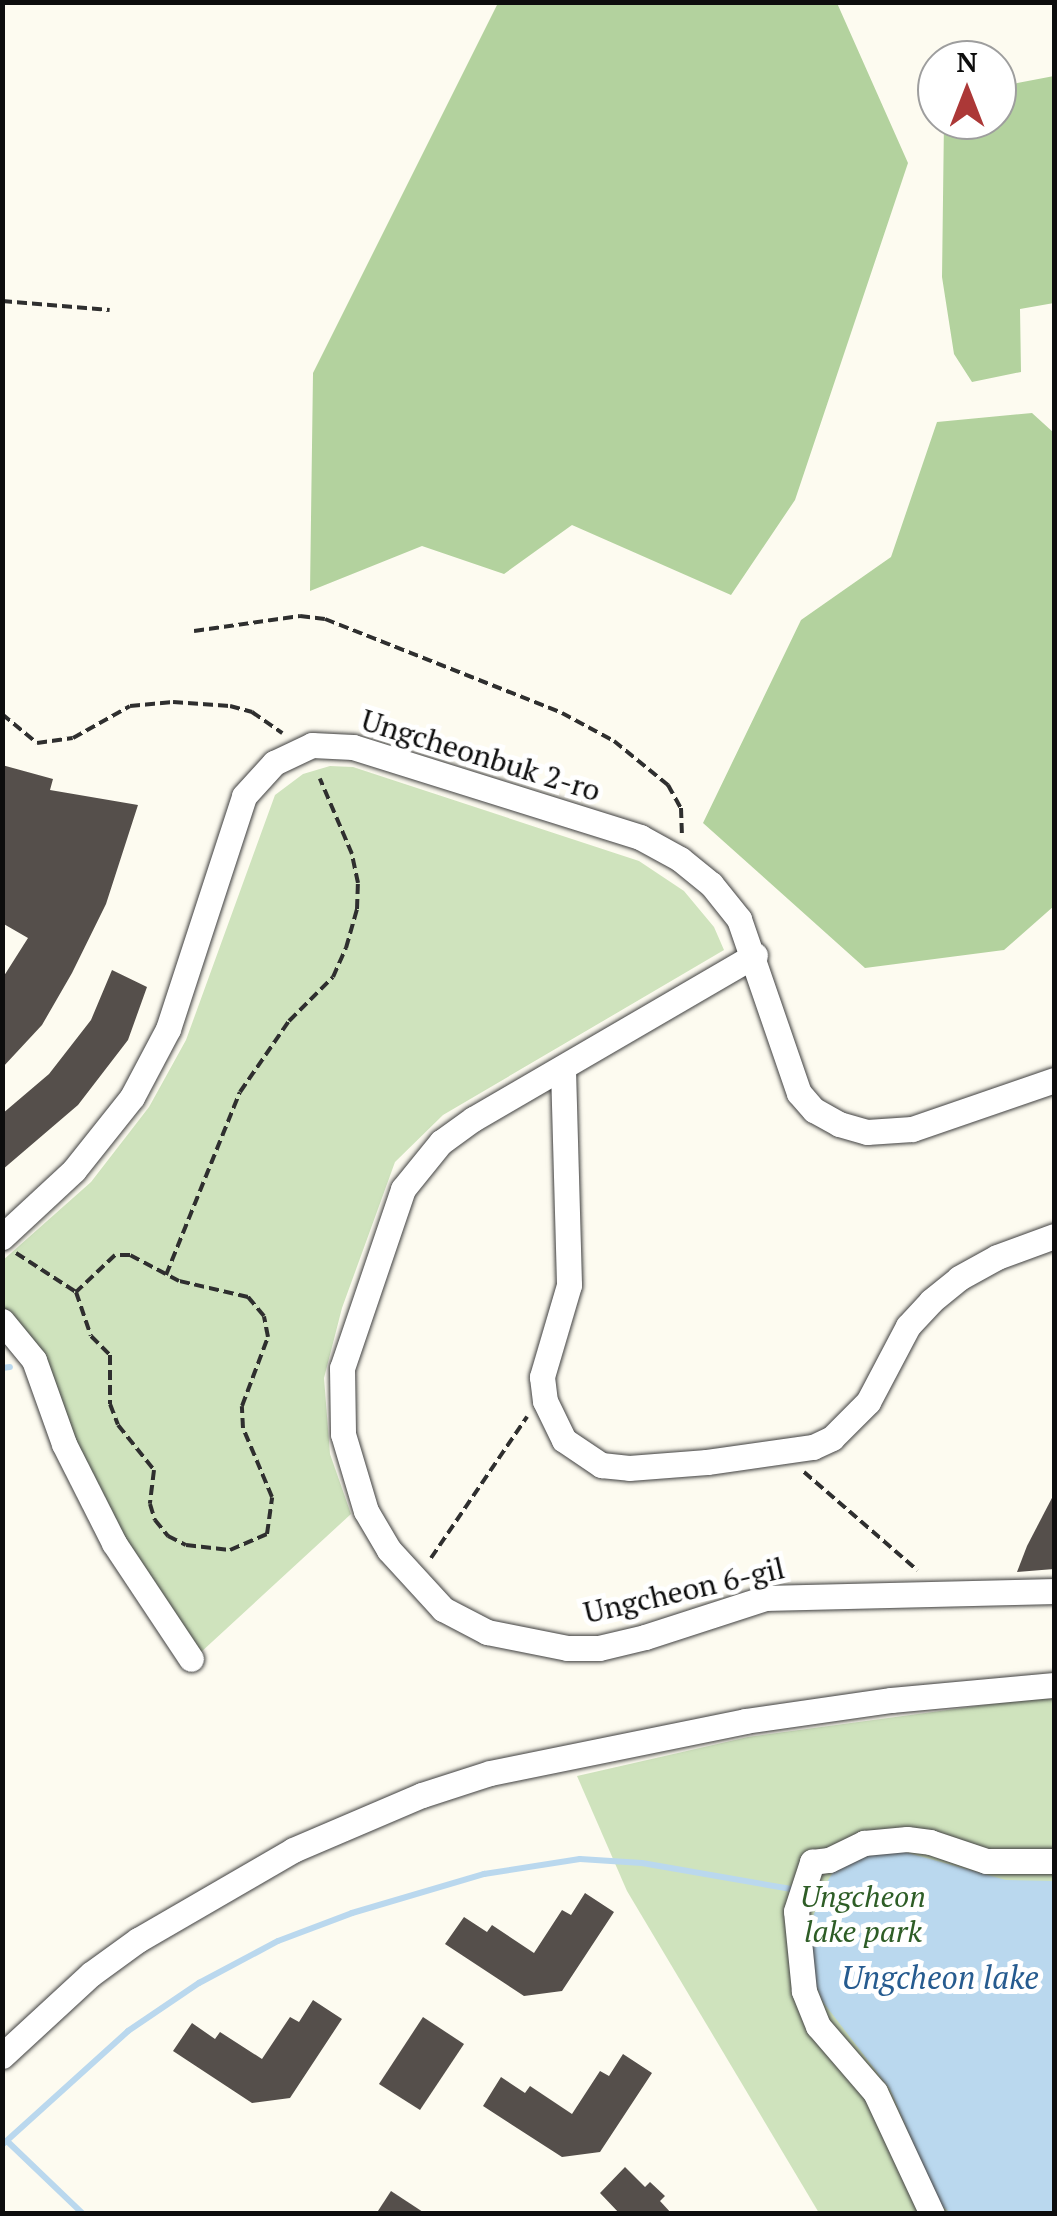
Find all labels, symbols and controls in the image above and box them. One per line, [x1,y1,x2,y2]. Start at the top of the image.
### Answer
north arrow [917,40,1017,140]
text: N [956,43,978,80]
street label: Ungcheonbuk 2-ro [357,702,605,808]
street label: Ungcheon 6-gil [580,1549,788,1631]
park label: Ungcheon lake park [800,1878,926,1948]
water label: Ungcheon lake [841,1958,1039,1996]

